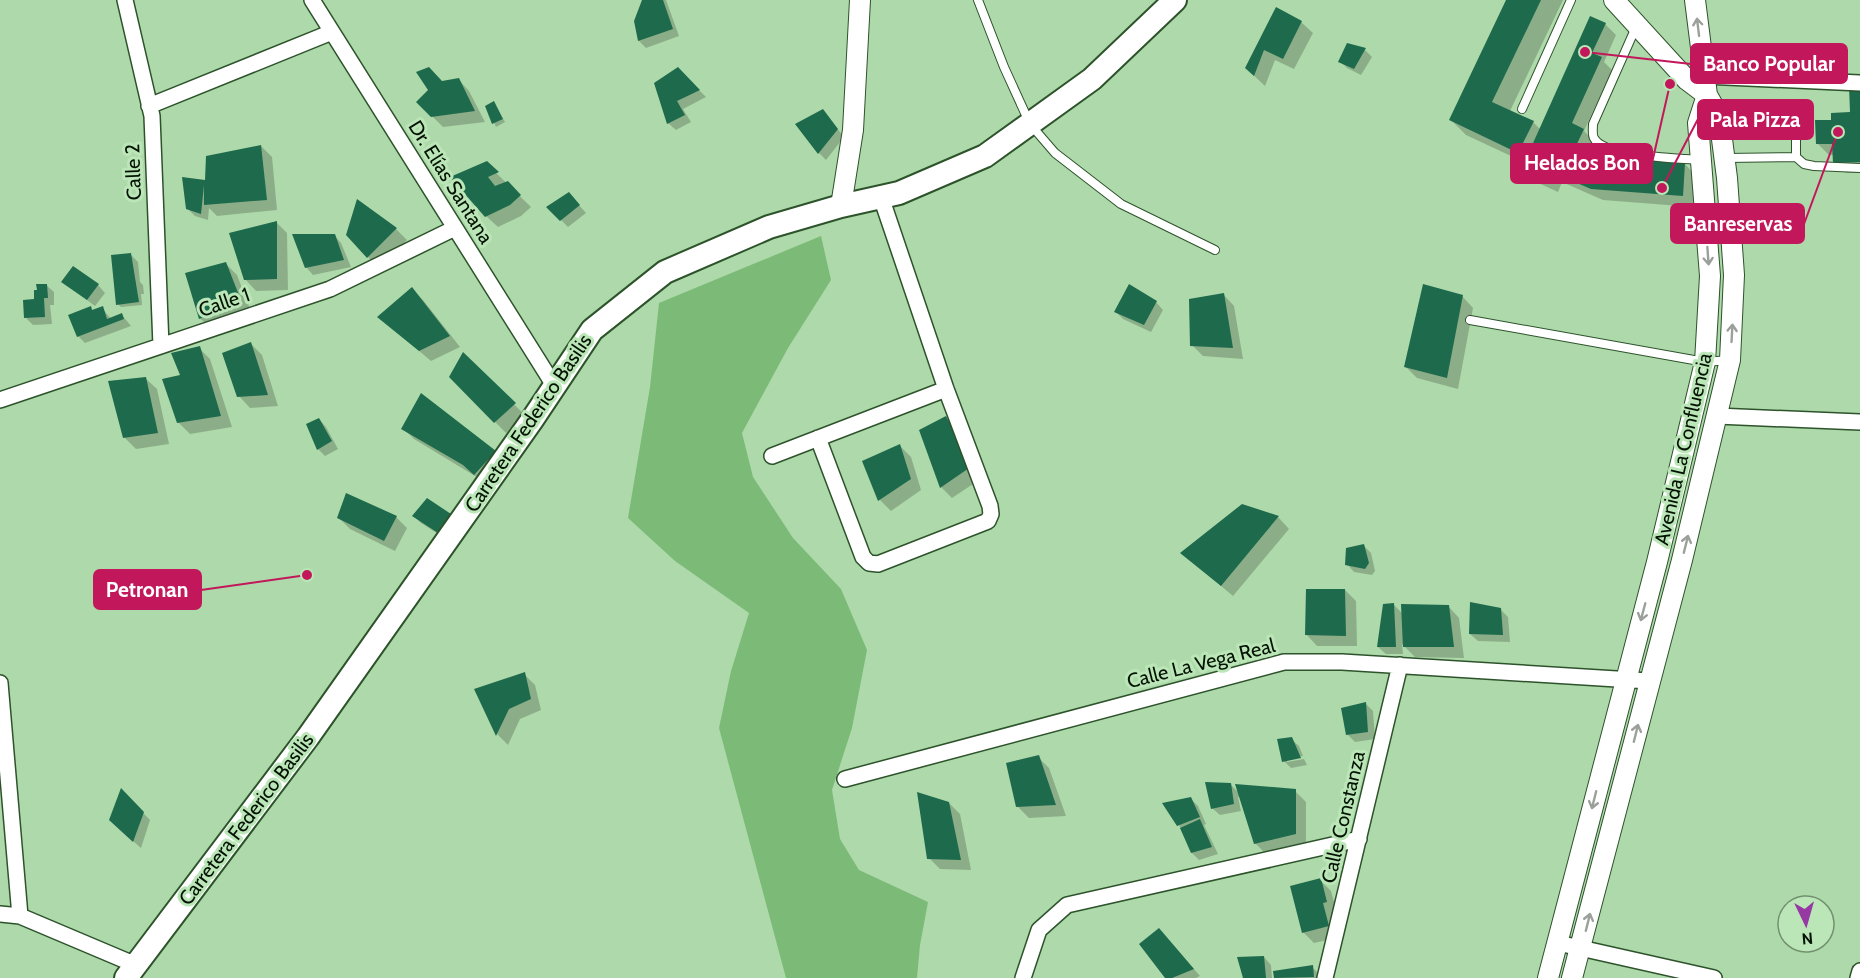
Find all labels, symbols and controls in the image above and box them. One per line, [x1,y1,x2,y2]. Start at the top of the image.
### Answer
one-way arrow [1692,17,1703,37]
callout: Banco Popular [1691,44,1847,83]
text: Banco Popular [1703,51,1835,76]
callout: Pala Pizza [1698,100,1813,139]
text: Pala Pizza [1709,107,1801,132]
street label: Dr. Elías Santana [404,116,499,248]
street label: Calle 2 [120,143,146,201]
callout: Helados Bon [1511,144,1652,183]
text: Helados Bon [1524,150,1640,175]
callout: Banreservas [1671,204,1804,243]
text: Banreservas [1683,211,1793,236]
one-way arrow [1703,246,1714,266]
street label: Calle 1 [195,282,253,322]
one-way arrow [1726,324,1737,344]
street label: Carretera Federico Basilis [460,330,596,516]
street label: Avenida La Confluencia [1649,350,1717,547]
one-way arrow [1680,535,1692,554]
callout: Petronan [94,570,201,609]
text: Petronan [106,577,188,602]
one-way arrow [1637,602,1649,621]
street label: Calle La Vega Real [1125,633,1278,693]
one-way arrow [1630,723,1642,742]
street label: Carretera Federico Basilis [173,728,319,910]
street label: Calle Constanza [1316,748,1370,885]
one-way arrow [1588,790,1600,809]
north arrow [1776,894,1836,954]
one-way arrow [1582,912,1594,931]
text: N [1801,928,1814,948]

